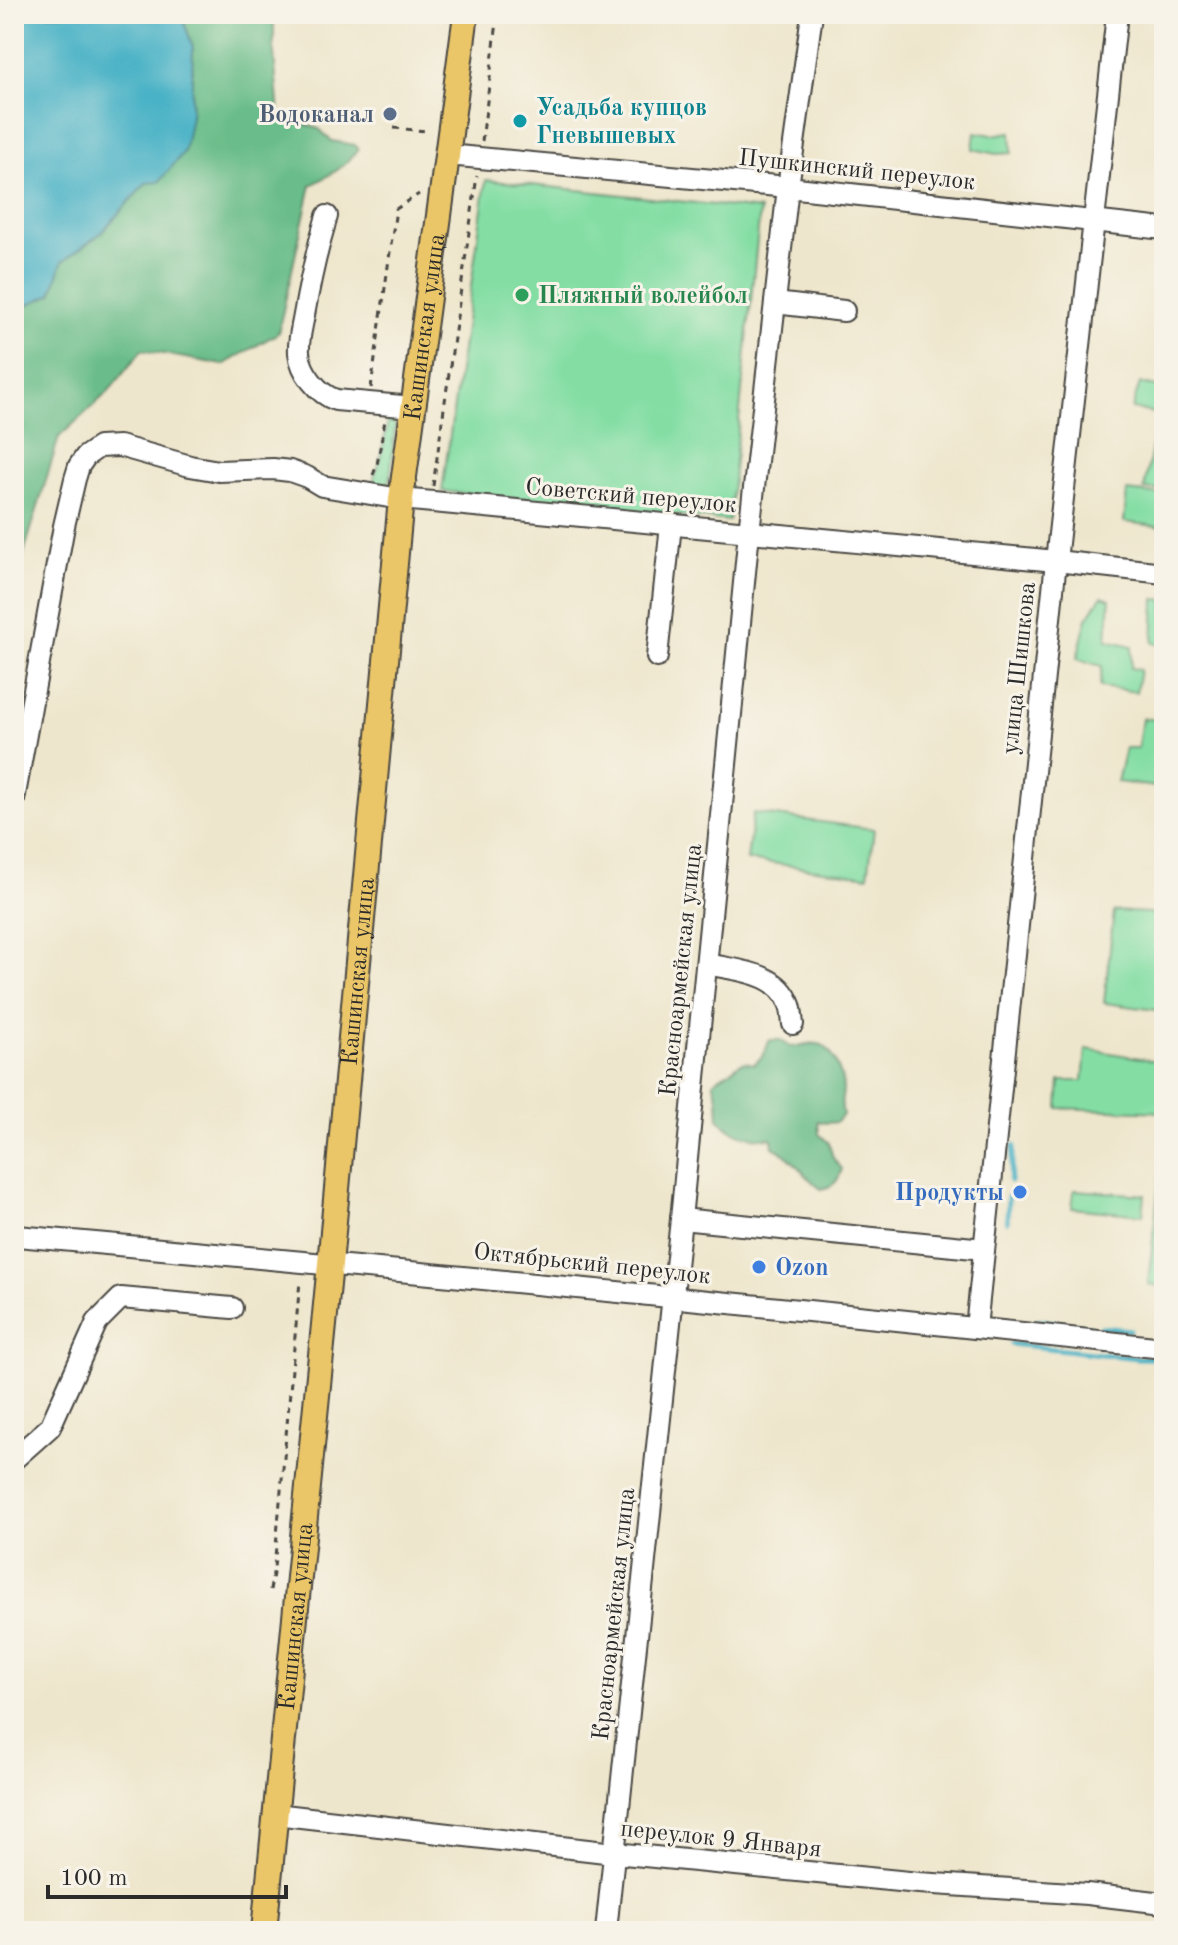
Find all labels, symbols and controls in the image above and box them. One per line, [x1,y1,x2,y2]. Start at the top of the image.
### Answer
place label: Усадьба купцов Гневышевых [536,97,707,149]
place label: Водоканал [258,104,374,128]
marker: Водоканал [381,105,399,123]
marker: Усадьба купцов Гневышевых [511,112,529,130]
street label: Пушкинский переулок [737,147,976,195]
street label: Кашинская улица [402,232,450,422]
place label: Пляжный волейбол [538,285,748,309]
marker: Пляжный волейбол [513,286,531,304]
street label: Советский переулок [524,476,737,518]
street label: улица Шишкова [999,581,1041,756]
street label: Красноармейская улица [657,842,707,1098]
street label: Кашинская улица [338,876,380,1067]
place label: Продукты [895,1182,1004,1206]
marker: Продукты [1011,1183,1029,1201]
street label: Октябрьский переулок [472,1241,712,1289]
place label: Ozon [775,1257,829,1281]
marker: Ozon [750,1258,768,1276]
street label: Красноармейская улица [590,1486,640,1742]
street label: Кашинская улица [276,1521,318,1712]
street label: переулок 9 Января [619,1818,822,1862]
scale bar [48,1849,286,1899]
text: 100 m [60,1867,128,1891]

